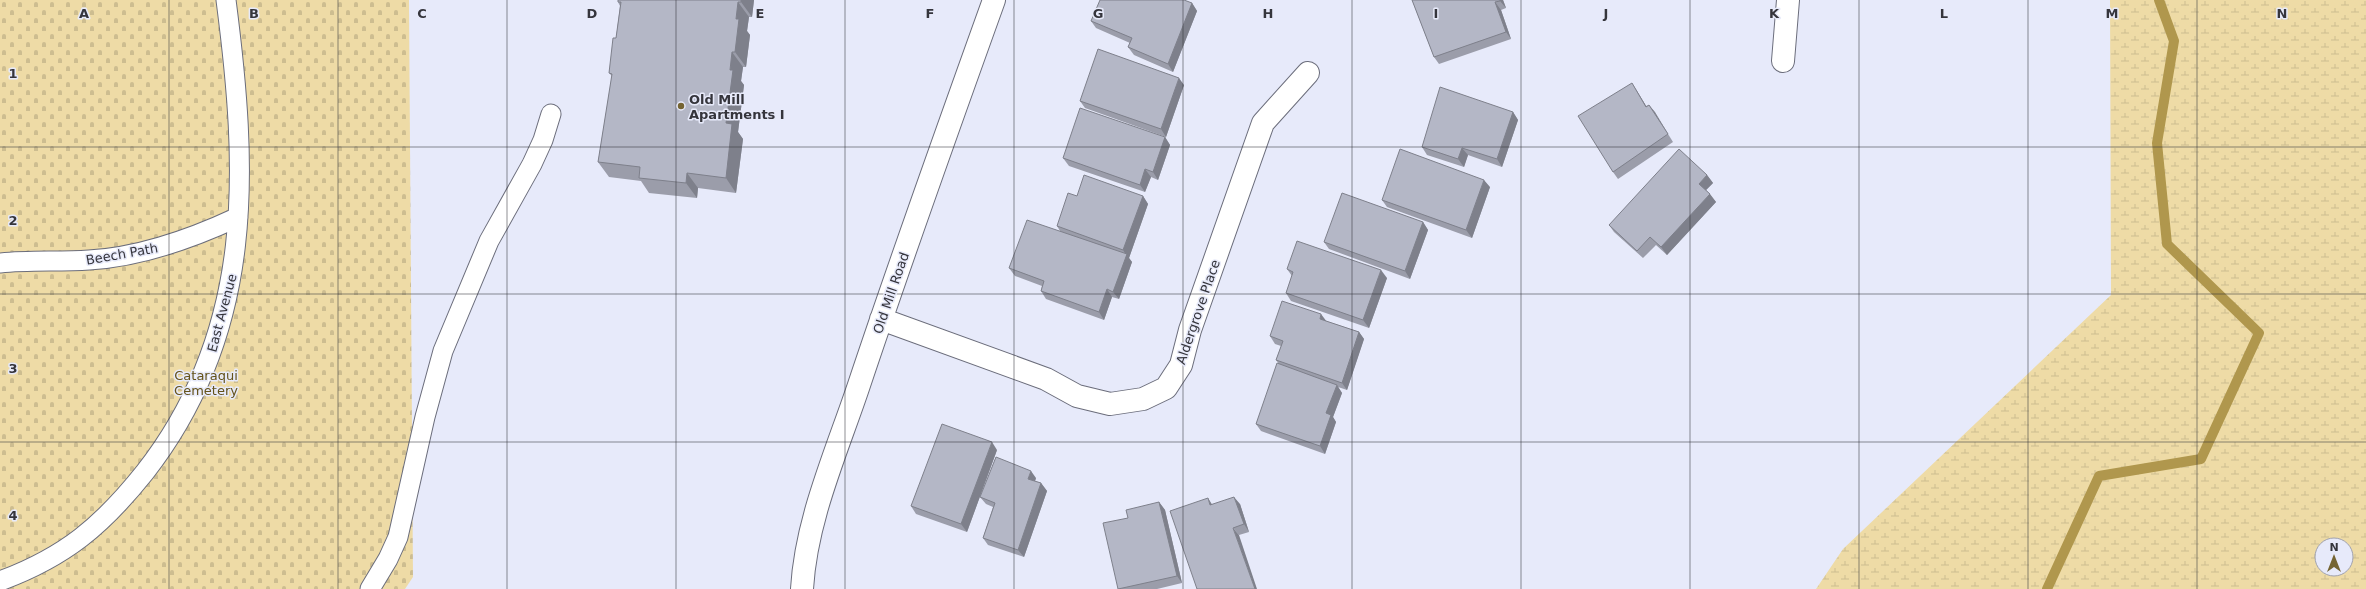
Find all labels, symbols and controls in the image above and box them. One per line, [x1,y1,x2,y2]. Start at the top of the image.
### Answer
text: A [79,6,89,21]
text: B [249,6,259,21]
text: C [417,6,427,21]
text: D [587,6,598,21]
text: E [756,6,764,21]
text: F [926,6,934,21]
text: G [1093,6,1103,21]
text: H [1263,6,1273,21]
text: I [1434,6,1438,21]
text: J [1603,6,1608,21]
text: K [1769,6,1780,21]
text: L [1940,6,1948,21]
text: M [2106,6,2118,21]
text: N [2277,6,2287,21]
text: 1 [8,66,18,81]
place label: Old Mill Apartments I [689,92,785,122]
marker: Old Mill Apartments I [676,101,686,111]
text: 2 [8,213,18,228]
street label: Beech Path [85,240,159,268]
street label: Old Mill Road [870,250,912,336]
street label: Aldergrove Place [1173,258,1223,366]
street label: East Avenue [204,272,240,354]
text: 3 [8,361,18,376]
park label: Cataraqui Cemetery [174,368,238,398]
text: 4 [8,508,18,523]
north arrow [2314,537,2354,577]
text: N [2329,541,2339,554]

